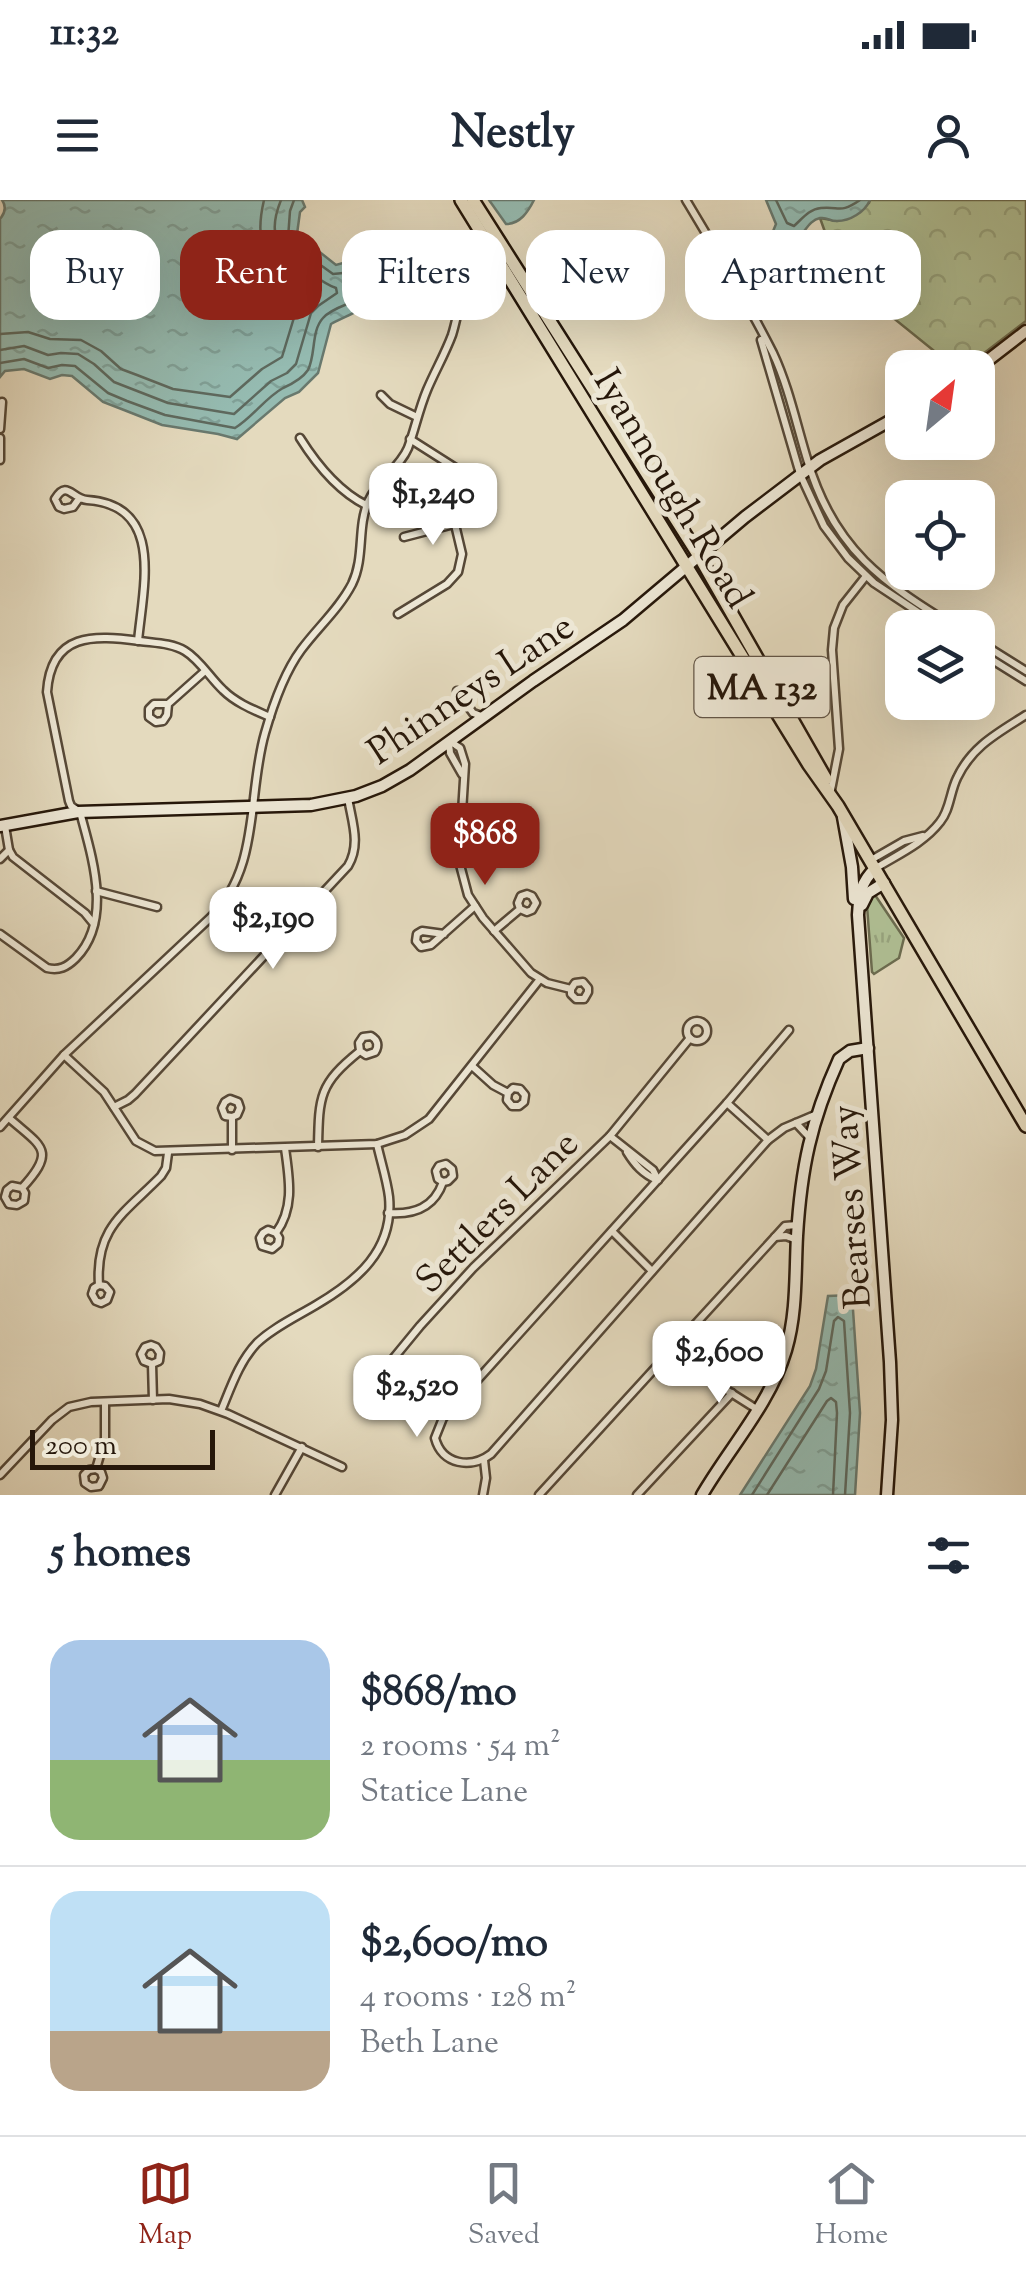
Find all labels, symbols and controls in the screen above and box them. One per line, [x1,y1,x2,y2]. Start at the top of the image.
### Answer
text: 11:32 [50,8,119,62]
text: Nestly [451,103,575,168]
icon: menu [50,108,105,163]
icon: person [921,108,976,163]
chip: Buy [30,230,160,320]
chip: Rent [180,230,322,320]
chip: Filters [342,230,506,320]
chip: New [526,230,665,320]
chip: Apartment [685,230,921,320]
north arrow [885,350,995,460]
map controls [885,350,995,720]
street label: Iyannough Road [578,360,763,620]
pin: $1,240 [352,463,514,548]
text: $1,240 [391,472,475,518]
button: locate [885,480,995,590]
street label: Phinneys Lane [358,602,586,780]
button: layers [885,610,995,720]
road number: MA 132 [694,657,830,717]
pin: $868 [426,803,544,888]
text: $868 [453,812,517,858]
pin: $2,190 [192,887,354,972]
text: $2,190 [231,896,315,942]
street label: Bearses Way [820,1103,888,1311]
street label: Settlers Lane [405,1120,593,1308]
pin: $2,600 [638,1321,800,1406]
text: $2,600 [674,1330,764,1376]
pin: $2,520 [336,1355,498,1440]
text: $2,520 [375,1364,459,1410]
scale bar [30,1425,215,1470]
text: 200 m [45,1427,117,1467]
text: 5 homes [50,1525,191,1585]
icon: filters [921,1528,976,1583]
text: $868/mo [360,1664,517,1724]
icon: home [130,1680,250,1800]
text: 2 rooms · 54 m² [360,1724,561,1770]
text: Statice Lane [360,1770,528,1816]
text: $2,600/mo [360,1915,548,1975]
icon: home [130,1931,250,2051]
text: 4 rooms · 128 m² [360,1975,577,2021]
text: Beth Lane [360,2021,499,2067]
tab: Map [138,2156,193,2256]
tab: Saved [468,2156,540,2256]
tab: Home [815,2156,888,2256]

